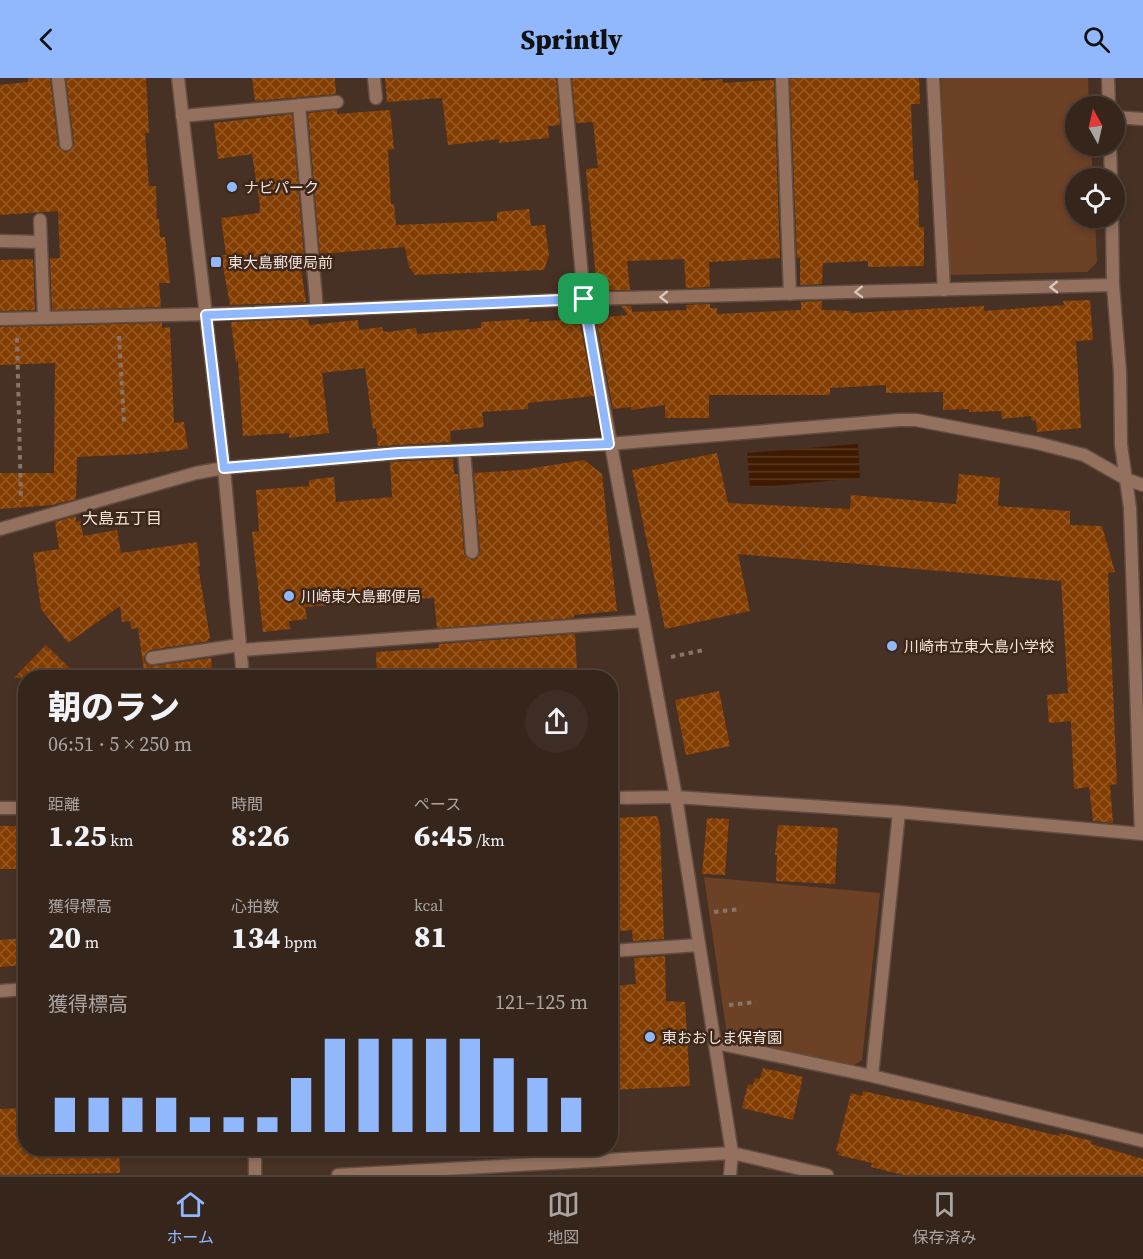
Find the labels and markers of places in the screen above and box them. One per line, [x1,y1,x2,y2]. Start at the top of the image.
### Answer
place label: ナビパーク [244,177,319,198]
marker: ナビパーク [225,180,239,194]
place label: 東大島郵便局前 [228,252,333,273]
marker: 東大島郵便局前 [209,255,223,269]
pin [558,273,609,324]
place label: 川崎東大島郵便局 [301,586,421,607]
marker: 川崎東大島郵便局 [282,589,296,603]
place label: 川崎市立東大島小学校 [904,636,1054,657]
marker: 川崎市立東大島小学校 [885,639,899,653]
place label: 東おおしま保育園 [662,1027,782,1048]
marker: 東おおしま保育園 [643,1030,657,1044]

